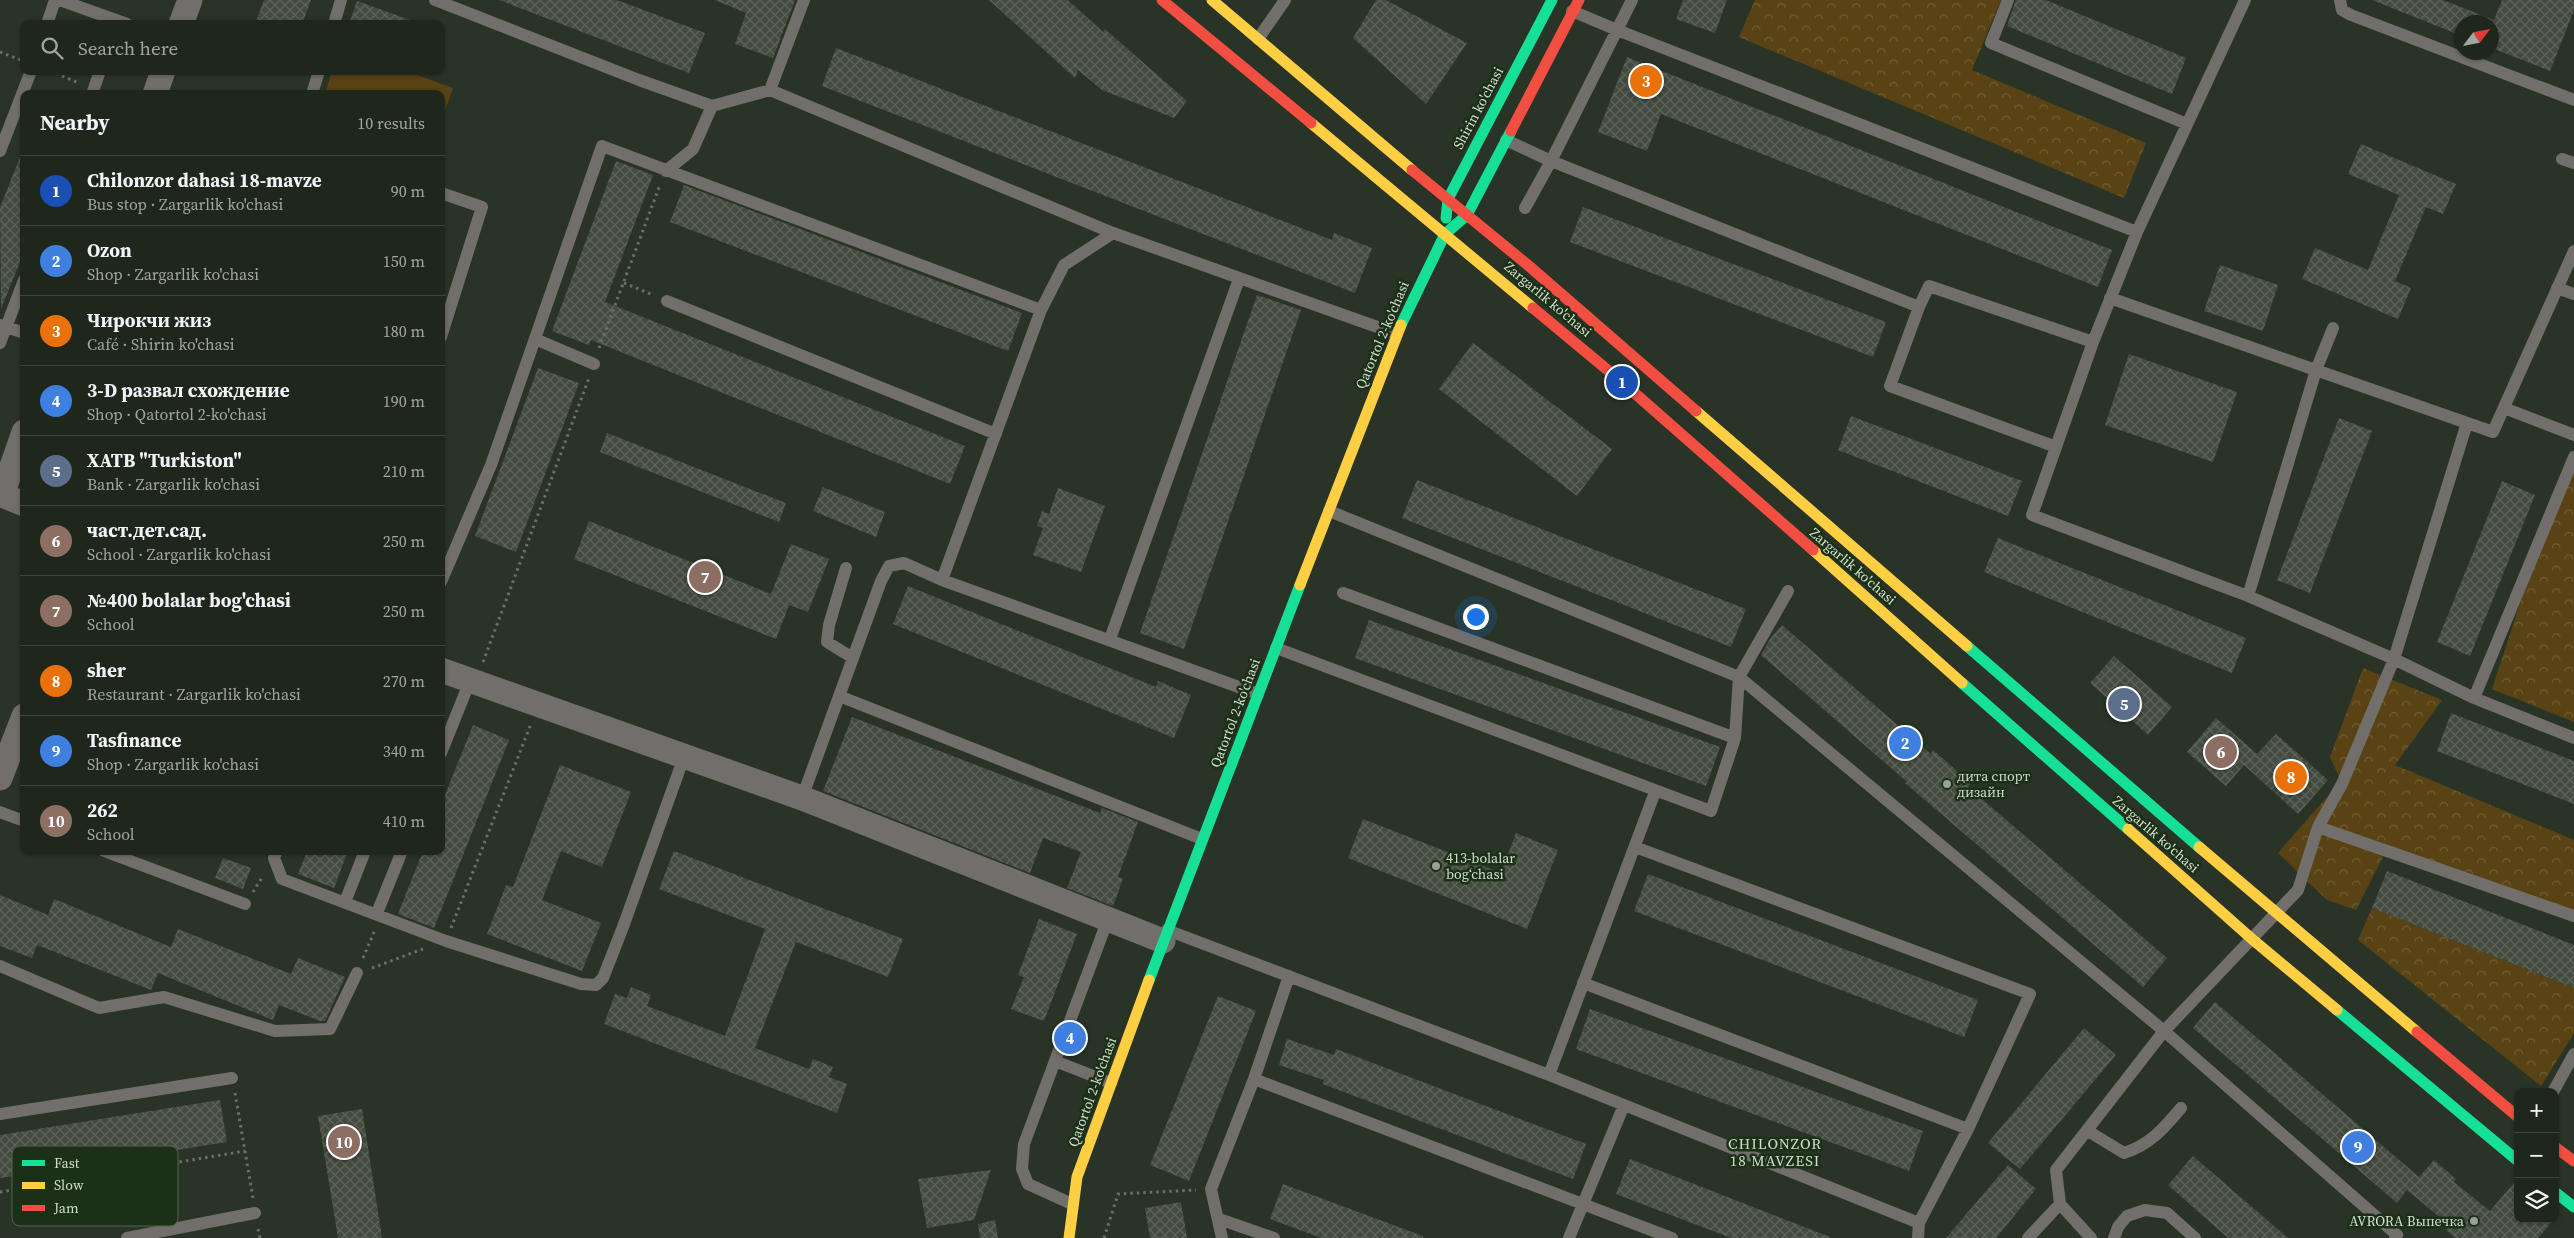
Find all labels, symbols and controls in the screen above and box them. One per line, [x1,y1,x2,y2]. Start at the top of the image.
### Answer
north arrow [2454,15,2499,60]
search box [20,20,445,75]
icon: search [38,34,66,62]
text: Search here [78,35,178,61]
pin: 3 [1630,62,1662,100]
street label: Shirin ko'chasi [1448,63,1508,153]
text: Nearby [40,108,110,137]
text: 10 results [357,112,425,134]
text: Chilonzor dahasi 18-mavze [87,167,322,193]
text: 1 [52,180,60,202]
text: 90 m [391,180,425,202]
text: Bus stop · Zargarlik ko'chasi [87,193,283,215]
text: Ozon [87,237,132,263]
text: 2 [52,250,60,272]
text: 150 m [383,250,425,272]
street label: Zargarlik ko'chasi [1500,256,1596,342]
text: Shop · Zargarlik ko'chasi [87,263,259,285]
street label: Qatortol 2-ko'chasi [1350,278,1414,392]
text: Чирокчи жиз [87,307,211,333]
text: 3 [52,320,60,342]
text: 180 m [383,320,425,342]
text: Café · Shirin ko'chasi [87,333,234,355]
pin: 1 [1606,363,1638,401]
text: 3-D развал схождение [87,377,290,403]
text: 4 [52,390,60,412]
text: 190 m [383,390,425,412]
text: Shop · Qatortol 2-ko'chasi [87,403,267,425]
text: XATB "Turkiston" [87,447,242,473]
text: 5 [52,460,60,482]
text: 210 m [383,460,425,482]
text: Bank · Zargarlik ko'chasi [87,473,260,495]
text: част.дет.сад. [87,517,207,543]
street label: Zargarlik ko'chasi [1805,523,1901,609]
text: 6 [52,530,60,552]
text: 250 m [383,530,425,552]
text: School · Zargarlik ko'chasi [87,543,271,565]
pin: 7 [689,558,721,596]
text: №400 bolalar bog'chasi [87,587,291,613]
text: 7 [52,600,60,622]
text: 250 m [383,600,425,622]
your location [1463,604,1489,630]
text: School [87,613,135,635]
street label: Qatortol 2-ko'chasi [1205,656,1265,770]
text: sher [87,657,126,683]
text: 8 [52,670,60,692]
text: 270 m [383,670,425,692]
text: Restaurant · Zargarlik ko'chasi [87,683,301,705]
pin: 5 [2108,685,2140,723]
pin: 2 [1889,724,1921,762]
text: Tasfinance [87,727,181,753]
pin: 6 [2205,733,2237,771]
text: 9 [52,740,60,762]
text: 340 m [383,740,425,762]
text: Shop · Zargarlik ko'chasi [87,753,259,775]
pin: 8 [2275,758,2307,796]
place label: дита спорт дизайн [1957,766,2031,802]
marker: дита спорт дизайн [1941,778,1953,790]
street label: Zargarlik ko'chasi [2108,791,2204,877]
text: 262 [87,797,118,823]
text: 10 [47,810,65,832]
text: 410 m [383,810,425,832]
text: School [87,823,135,845]
place label: 413-bolalar bogʻchasi [1446,848,1515,884]
marker: 413-bolalar bogʻchasi [1430,860,1442,872]
pin: 4 [1054,1019,1086,1057]
street label: Qatortol 2-ko'chasi [1063,1034,1121,1150]
map controls [2514,1088,2559,1223]
button: + [2514,1088,2559,1133]
pin: 10 [328,1123,360,1161]
pin: 9 [2342,1128,2374,1166]
district label: CHILONZOR 18 MAVZESI [1728,1133,1822,1171]
button: − [2514,1133,2559,1178]
legend [12,1146,178,1226]
text: Fast [54,1153,80,1173]
text: Slow [54,1175,84,1195]
button: layers [2514,1178,2559,1223]
text: Jam [53,1198,79,1218]
place label: AVRORA Выпечка [2349,1211,2465,1231]
marker: AVRORA Выпечка [2468,1215,2480,1227]

